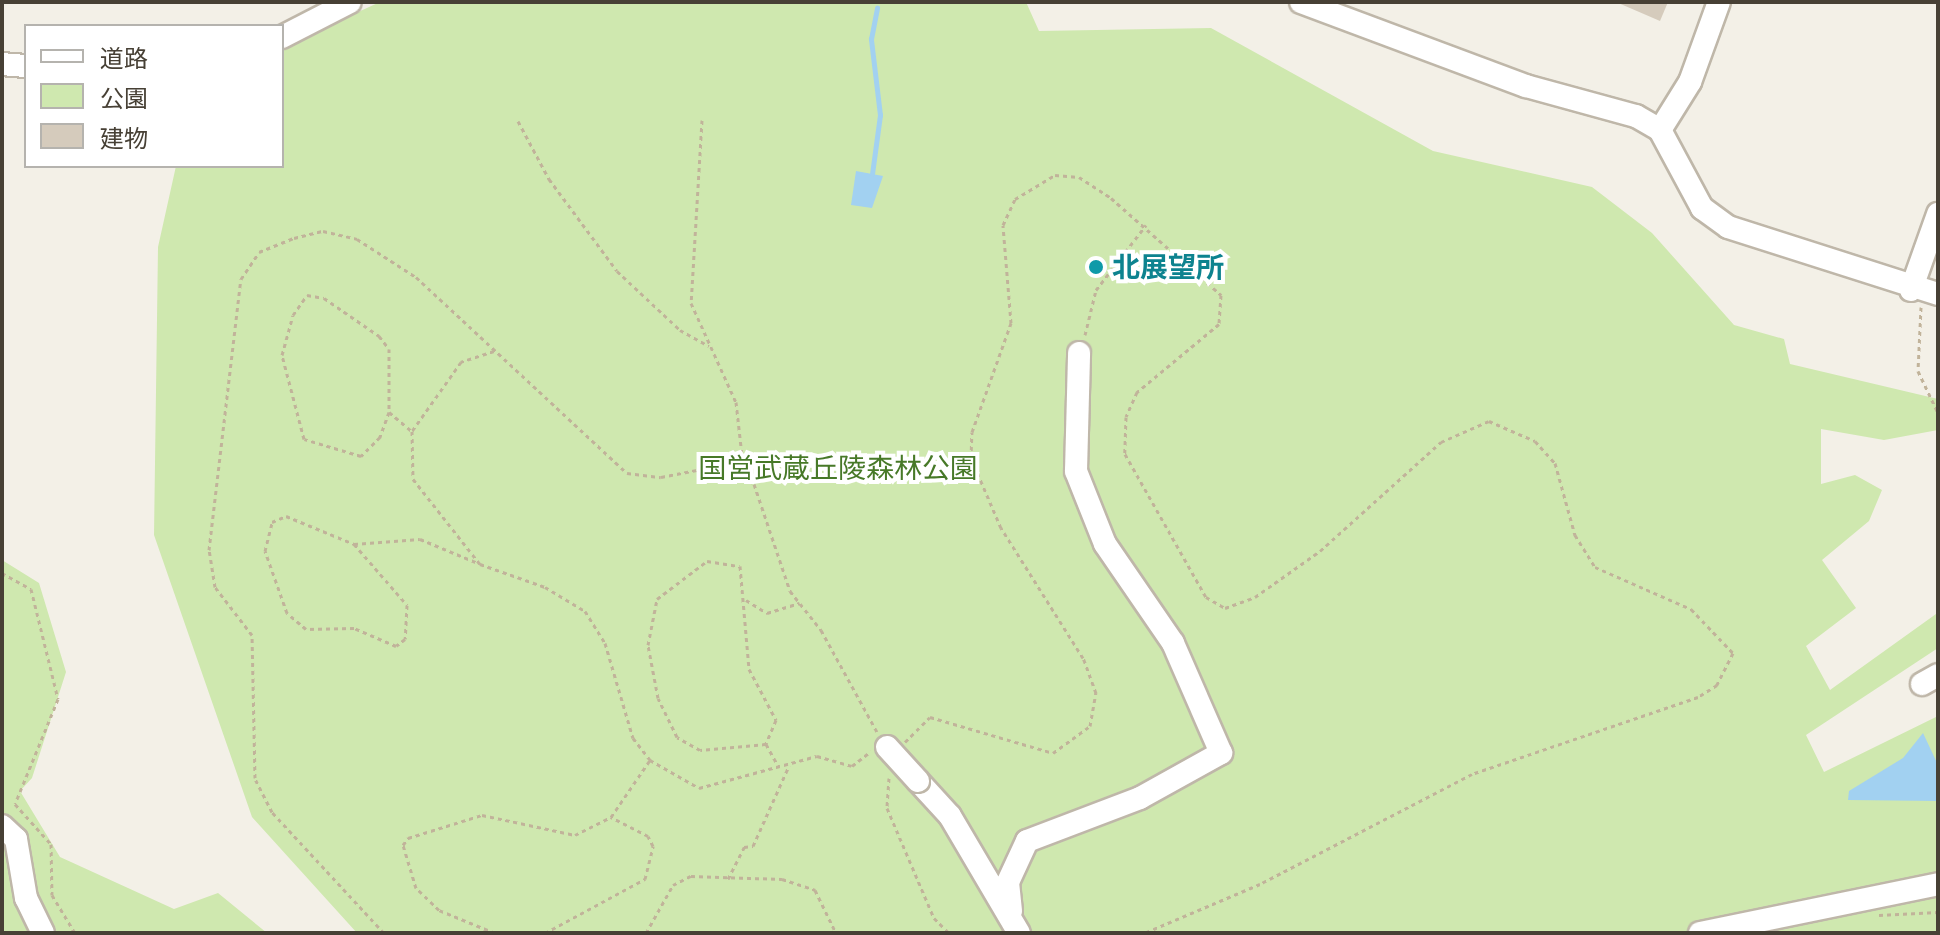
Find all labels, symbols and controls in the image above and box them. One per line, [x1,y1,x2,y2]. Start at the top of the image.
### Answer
legend [24,24,284,168]
text: 道路 [100,44,148,73]
text: 公園 [100,84,148,113]
text: 建物 [100,124,148,153]
place label: 北展望所 [1112,250,1224,284]
marker: 北展望所 [1087,258,1105,276]
park label: 国営武蔵丘陵森林公園 [698,451,978,485]

